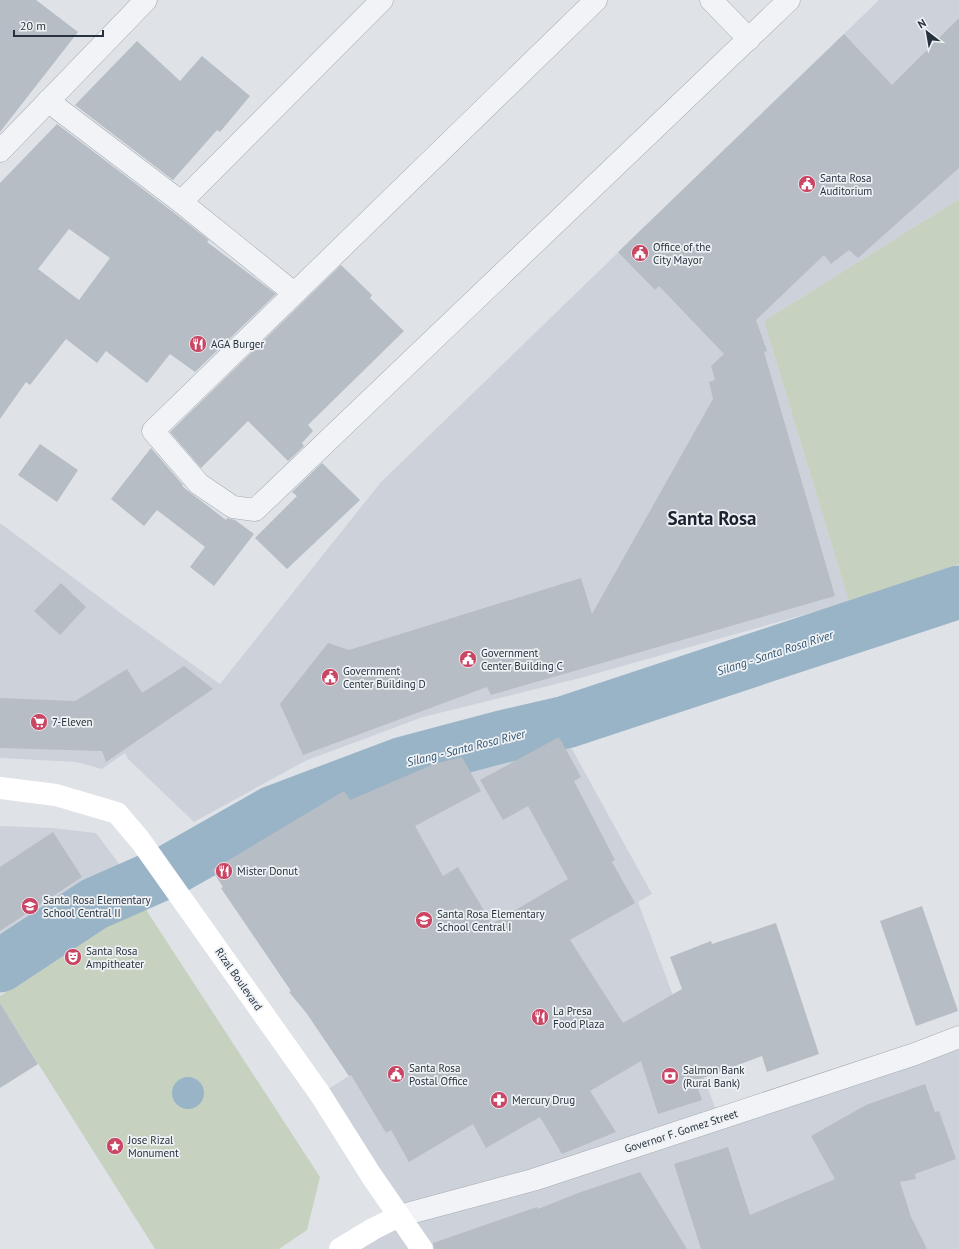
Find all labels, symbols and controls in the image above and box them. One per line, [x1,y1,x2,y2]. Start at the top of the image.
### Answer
scale bar [14,12,103,38]
north arrow [907,12,947,52]
text: N [915,16,929,31]
text: 20 m [20,18,46,33]
place label: Santa Rosa Auditorium [820,171,872,198]
public building icon: Santa Rosa Auditorium [797,174,817,194]
place label: Office of the City Mayor [653,240,711,267]
public building icon: Office of the City Mayor [630,243,650,263]
restaurant icon: AGA Burger [188,334,208,354]
place label: AGA Burger [211,337,264,351]
district label: Santa Rosa [668,506,756,530]
water label: Silang - Santa Rosa River [715,626,836,678]
place label: Government Center Building C [481,646,563,673]
public building icon: Government Center Building C [458,649,478,669]
place label: Government Center Building D [343,664,426,691]
public building icon: Government Center Building D [320,667,340,687]
supermarket icon: 7-Eleven [29,712,49,732]
place label: 7-Eleven [52,715,93,729]
water label: Silang - Santa Rosa River [405,725,528,769]
restaurant icon: Mister Donut [214,861,234,881]
place label: Mister Donut [237,864,298,878]
place label: Santa Rosa Elementary School Central II [43,893,152,920]
school or university icon: Santa Rosa Elementary School Central II [20,896,40,916]
place label: Santa Rosa Elementary School Central I [437,907,546,934]
school or university icon: Santa Rosa Elementary School Central I [414,910,434,930]
place label: Santa Rosa Ampitheater [86,944,144,971]
street label: Rizal Boulevard [212,945,266,1013]
theatre icon: Santa Rosa Ampitheater [63,947,83,967]
place label: La Presa Food Plaza [553,1004,605,1031]
restaurant icon: La Presa Food Plaza [530,1007,550,1027]
place label: Santa Rosa Postal Office [409,1061,468,1088]
place label: Salmon Bank (Rural Bank) [683,1063,745,1090]
public building icon: Santa Rosa Postal Office [386,1064,406,1084]
bank icon: Salmon Bank (Rural Bank) [660,1066,680,1086]
pharmacy icon: Mercury Drug [489,1090,509,1110]
place label: Mercury Drug [512,1093,575,1107]
street label: Governor F. Gomez Street [623,1106,740,1156]
place label: Jose Rizal Monument [127,1133,179,1160]
place icon: Jose Rizal Monument [105,1136,125,1156]

